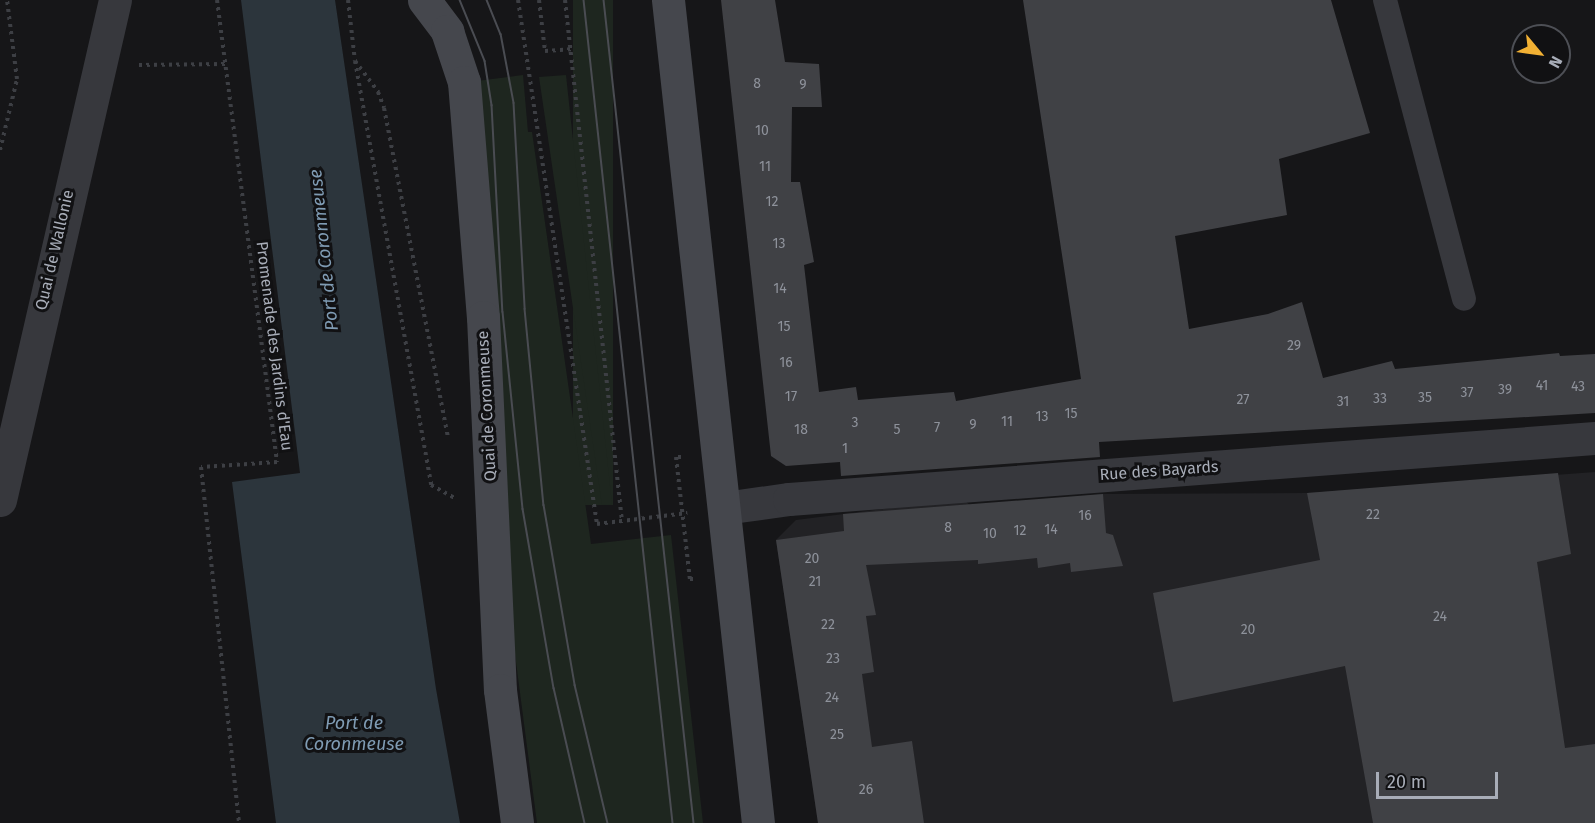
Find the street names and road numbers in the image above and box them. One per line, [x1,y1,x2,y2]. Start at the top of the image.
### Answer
street label: Quai de Wallonie [32,188,78,312]
street label: Promenade des Jardins d'Eau [252,240,296,452]
street label: Quai de Coronmeuse [473,330,501,482]
street label: Rue des Bayards [1099,457,1219,485]

